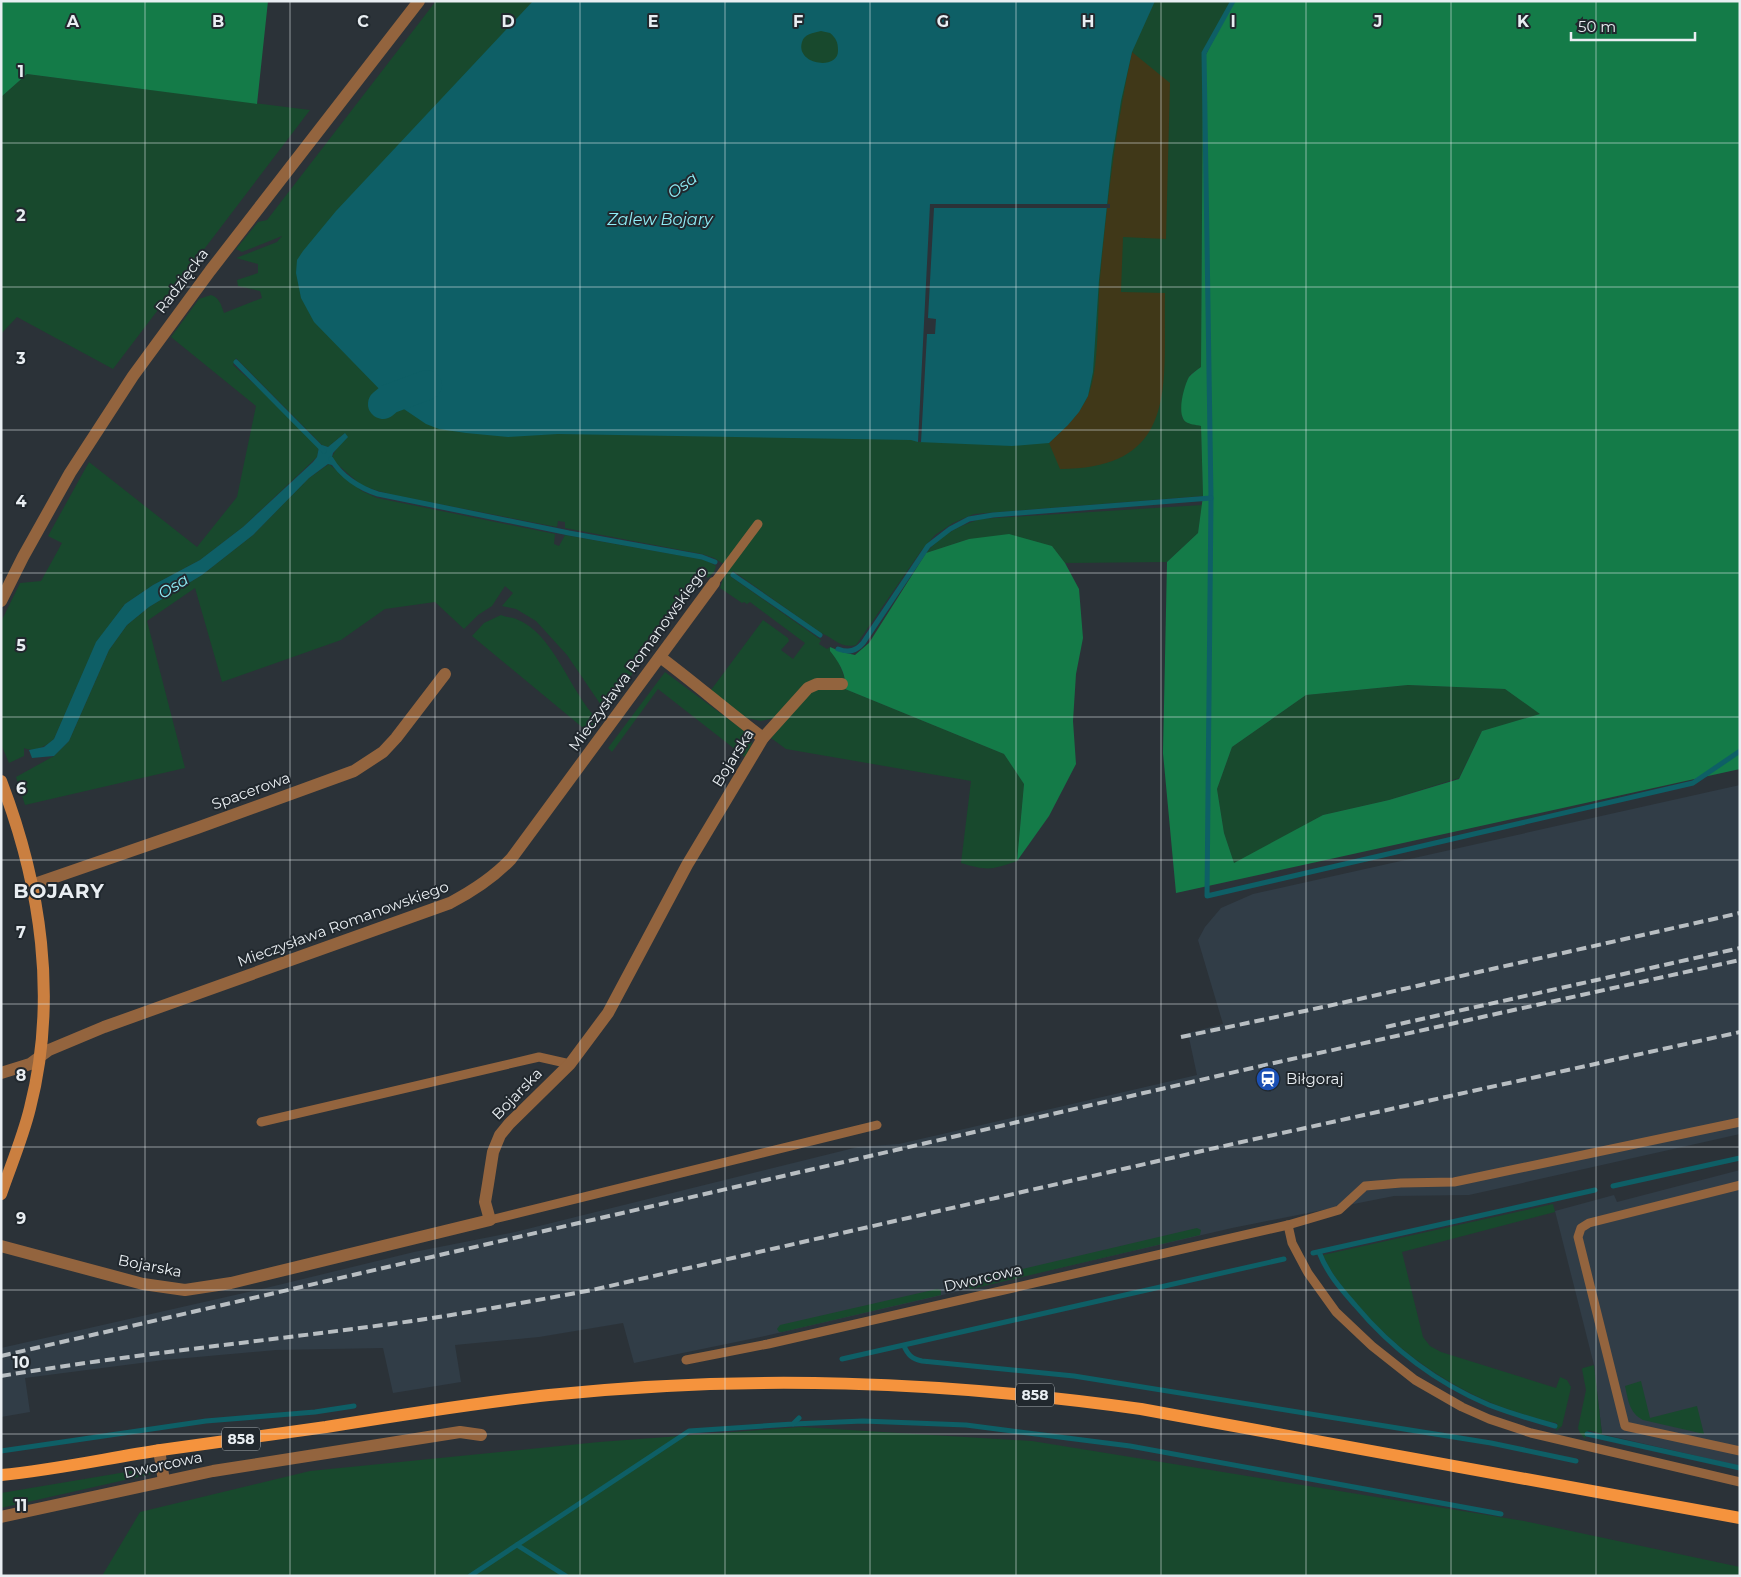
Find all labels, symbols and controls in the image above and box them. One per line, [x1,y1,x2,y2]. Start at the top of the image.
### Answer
scale bar [1571,10,1695,42]
text: A [66,12,80,31]
text: B [212,12,224,31]
text: C [357,12,369,31]
text: D [501,12,515,31]
text: E [648,12,658,31]
text: F [793,12,803,31]
text: G [937,12,949,31]
text: H [1082,12,1094,31]
text: I [1230,12,1236,31]
text: J [1373,12,1382,31]
text: K [1517,12,1530,31]
text: 50 m [1578,17,1616,36]
text: 1 [18,62,24,81]
water label: Osa [664,168,701,203]
text: 2 [16,206,26,225]
water label: Zalew Bojary [606,210,714,229]
street label: Radzięcka [151,244,212,317]
text: 3 [15,349,26,368]
text: 4 [15,492,27,511]
street label: Mieczysława Romanowskiego [564,563,711,755]
water label: Osa [155,570,192,603]
text: 5 [16,636,26,655]
street label: Bojarska [707,725,758,790]
street label: Spacerowa [209,768,293,814]
text: 6 [16,779,26,798]
street label: Mieczysława Romanowskiego [235,876,451,971]
district label: BOJARY [13,879,105,903]
text: 7 [16,923,26,942]
street label: Bojarska [487,1064,546,1123]
text: 8 [16,1066,26,1085]
station icon: Biłgoraj [1255,1066,1281,1092]
place label: Biłgoraj [1286,1069,1344,1088]
text: 9 [16,1209,26,1228]
street label: Bojarska [117,1250,184,1281]
street label: Dworcowa [942,1259,1024,1296]
text: 10 [12,1353,30,1372]
road number: 858 [1016,1384,1054,1406]
road number: 858 [222,1428,260,1450]
street label: Dworcowa [122,1447,204,1482]
text: 11 [15,1496,27,1515]

